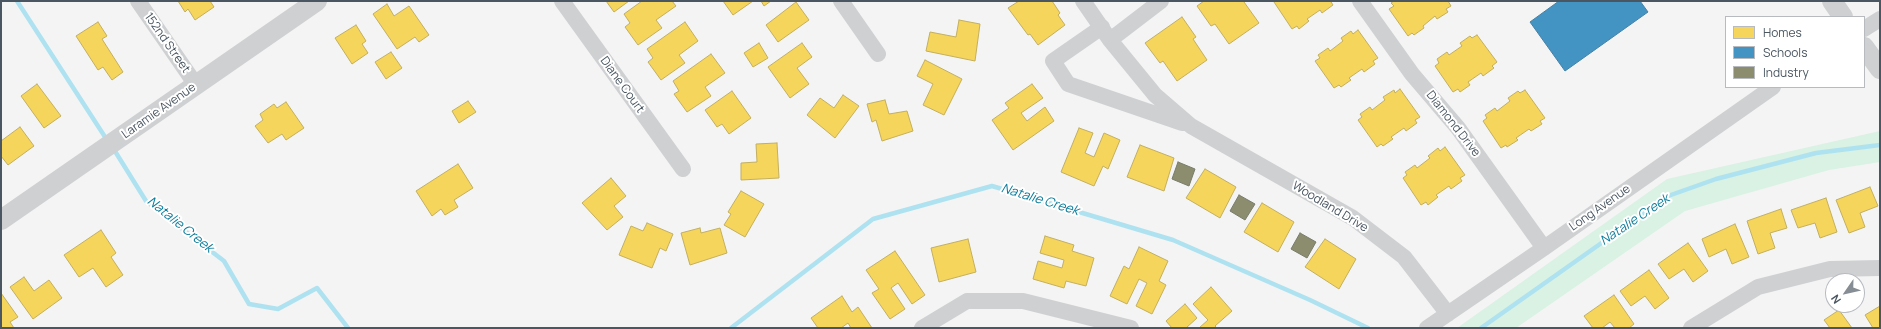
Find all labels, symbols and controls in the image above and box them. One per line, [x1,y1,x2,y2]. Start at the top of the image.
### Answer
street label: 152nd Street [141,10,193,76]
legend [1725,16,1865,88]
text: Homes [1763,24,1802,41]
text: Schools [1763,44,1807,61]
street label: Diane Court [597,54,647,116]
text: Industry [1763,64,1809,81]
street label: Laramie Avenue [119,80,199,142]
street label: Diamond Drive [1423,88,1483,160]
street label: Woodland Drive [1289,179,1371,235]
water label: Natalie Creek [999,181,1081,219]
street label: Long Avenue [1567,182,1633,234]
water label: Natalie Creek [1597,191,1673,249]
water label: Natalie Creek [144,194,216,256]
north arrow [1825,273,1865,313]
text: N [1827,292,1844,307]

